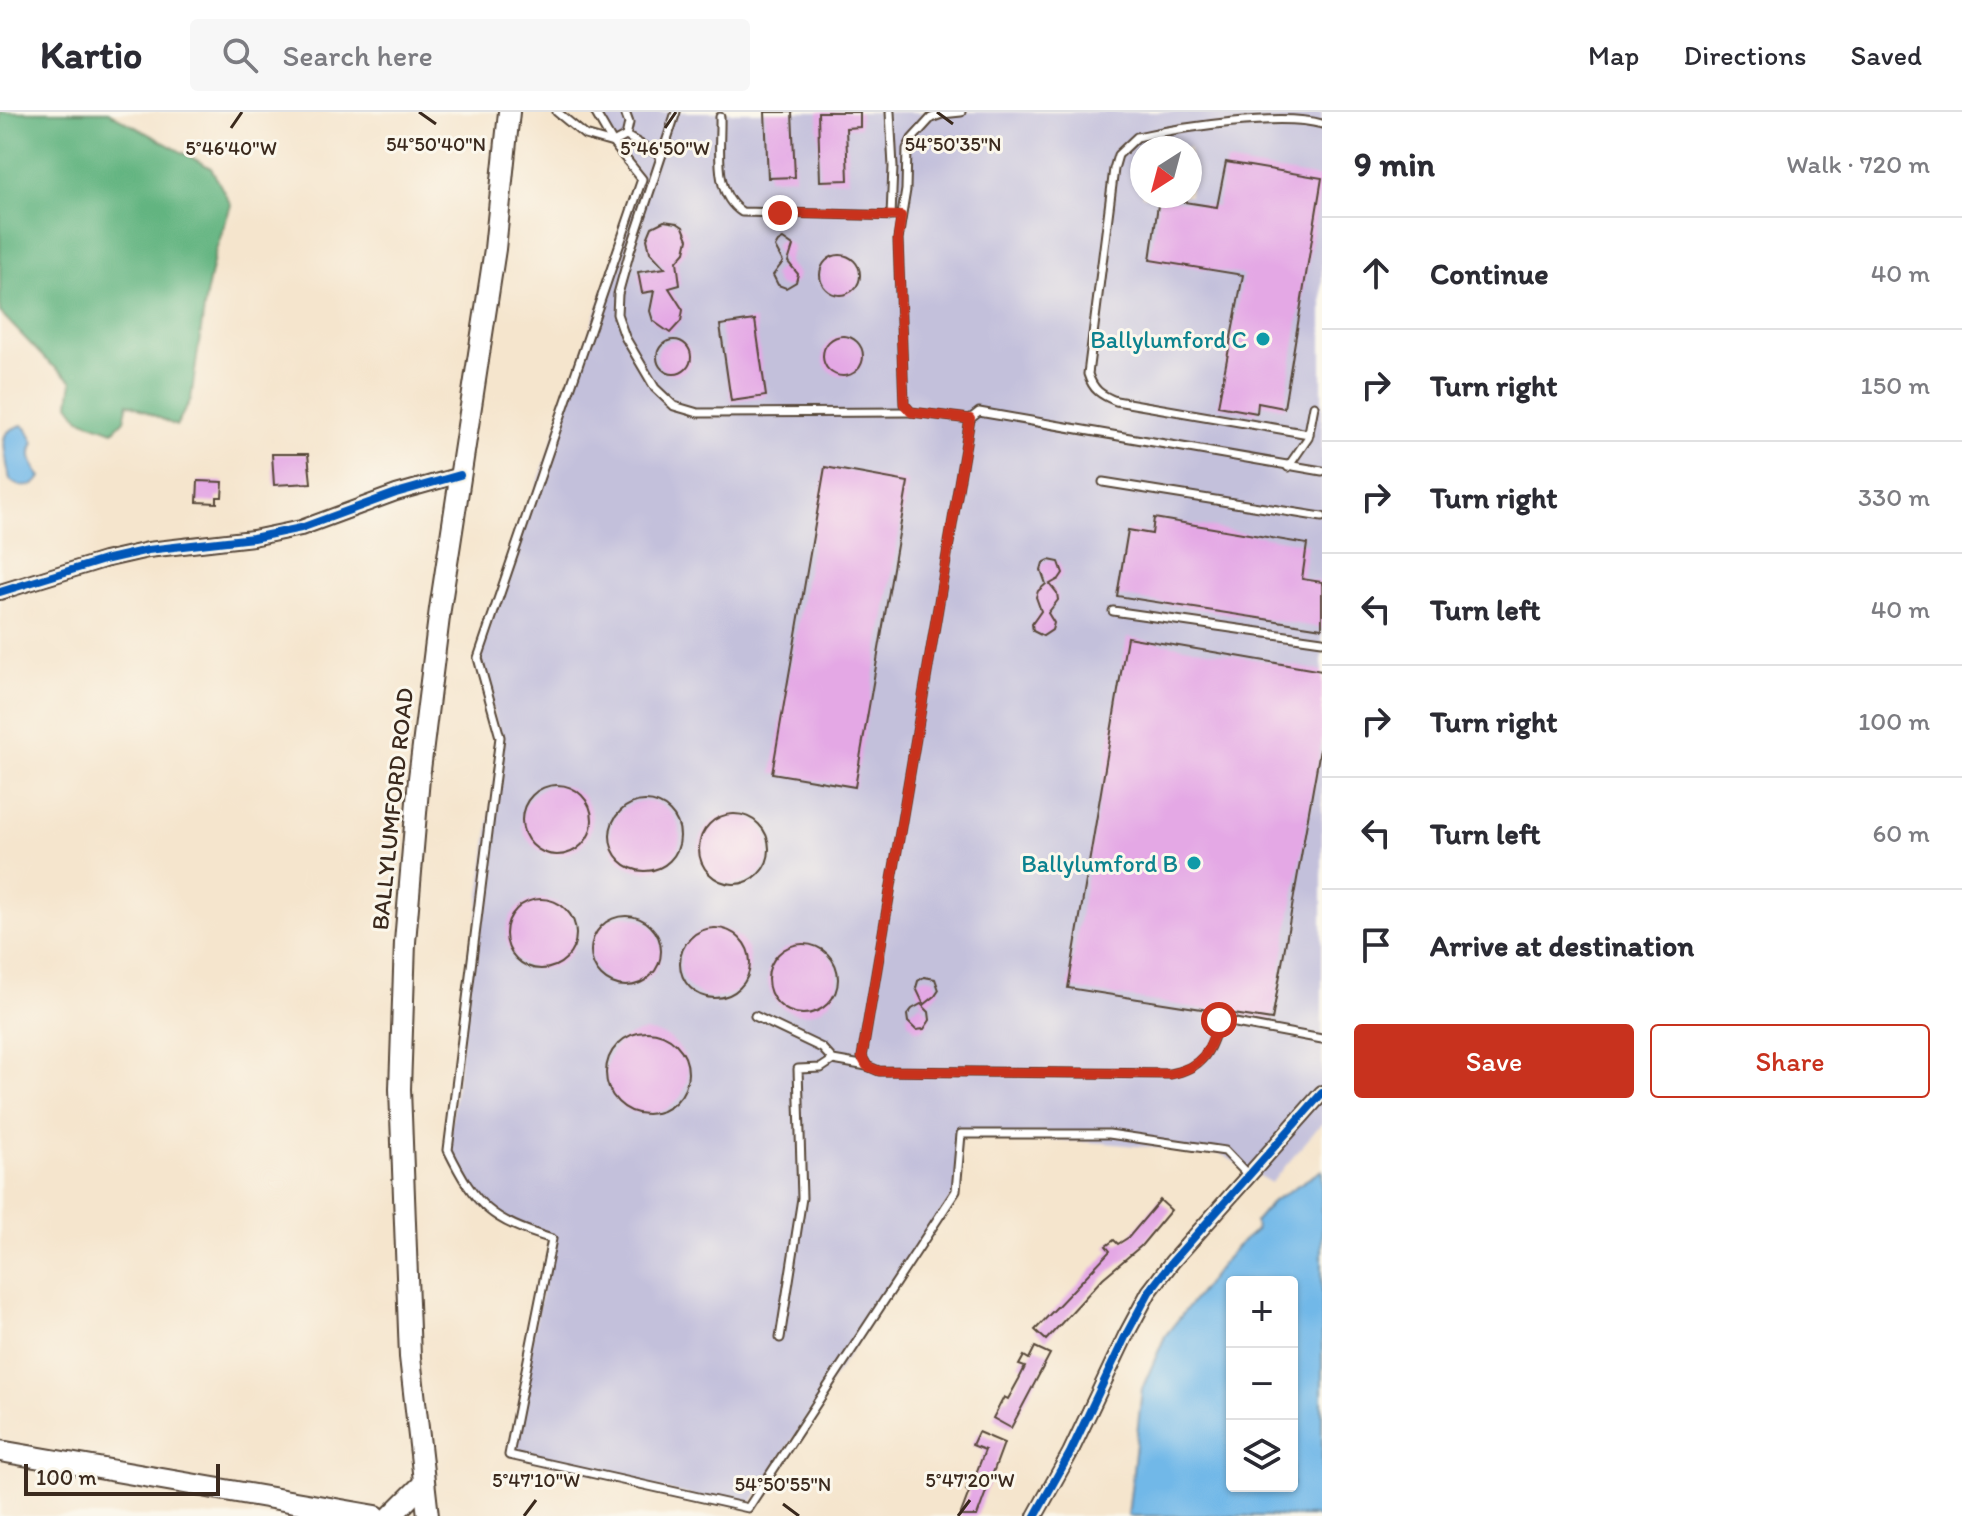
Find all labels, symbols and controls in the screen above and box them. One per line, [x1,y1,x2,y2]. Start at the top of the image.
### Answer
search box [190,19,750,91]
text: Kartio [40,32,142,78]
icon: search [218,33,262,77]
text: Search here [282,37,433,74]
text: Map [1588,38,1639,72]
text: Directions [1683,38,1807,72]
text: Saved [1851,38,1922,72]
text: 54°50'40"N [386,132,486,156]
text: 54°50'35"N [904,132,1002,156]
text: 5°46'40"W [185,136,277,160]
text: 5°46'50"W [620,136,710,160]
north arrow [1130,136,1202,208]
text: 9 min [1354,144,1435,185]
text: Walk · 720 m [1786,148,1930,180]
route end [762,195,798,231]
icon: ahead [1354,251,1398,295]
text: Continue [1430,255,1549,292]
text: 40 m [1871,257,1930,289]
place label: Ballylumford C [1090,325,1247,354]
marker: Ballylumford C [1254,330,1272,348]
icon: right [1354,363,1398,407]
text: Turn right [1430,367,1558,404]
text: 150 m [1861,369,1930,401]
icon: right [1354,475,1398,519]
text: Turn right [1430,479,1558,516]
text: 330 m [1858,481,1930,513]
icon: left [1354,587,1398,631]
text: Turn left [1430,591,1541,628]
text: 40 m [1871,593,1930,625]
street label: BALLYLUMFORD ROAD [365,686,419,932]
icon: right [1354,699,1398,743]
text: Turn right [1430,703,1558,740]
text: 100 m [1858,705,1930,737]
icon: left [1354,811,1398,855]
text: Turn left [1430,815,1541,852]
text: 60 m [1873,817,1930,849]
place label: Ballylumford B [1021,849,1178,878]
marker: Ballylumford B [1185,854,1203,872]
icon: arrive [1354,923,1398,967]
text: Arrive at destination [1430,927,1694,964]
route start [1201,1002,1237,1038]
button: Save [1354,1024,1634,1098]
button: Share [1650,1024,1930,1098]
map controls [1226,1276,1298,1492]
button: + [1226,1276,1298,1348]
button: − [1226,1348,1298,1420]
button: layers [1226,1420,1298,1492]
scale bar [24,1460,220,1496]
text: 100 m [36,1464,97,1491]
text: 5°47'10"W [492,1468,580,1492]
text: 5°47'20"W [925,1468,1015,1492]
text: 54°50'55"N [735,1472,831,1496]

